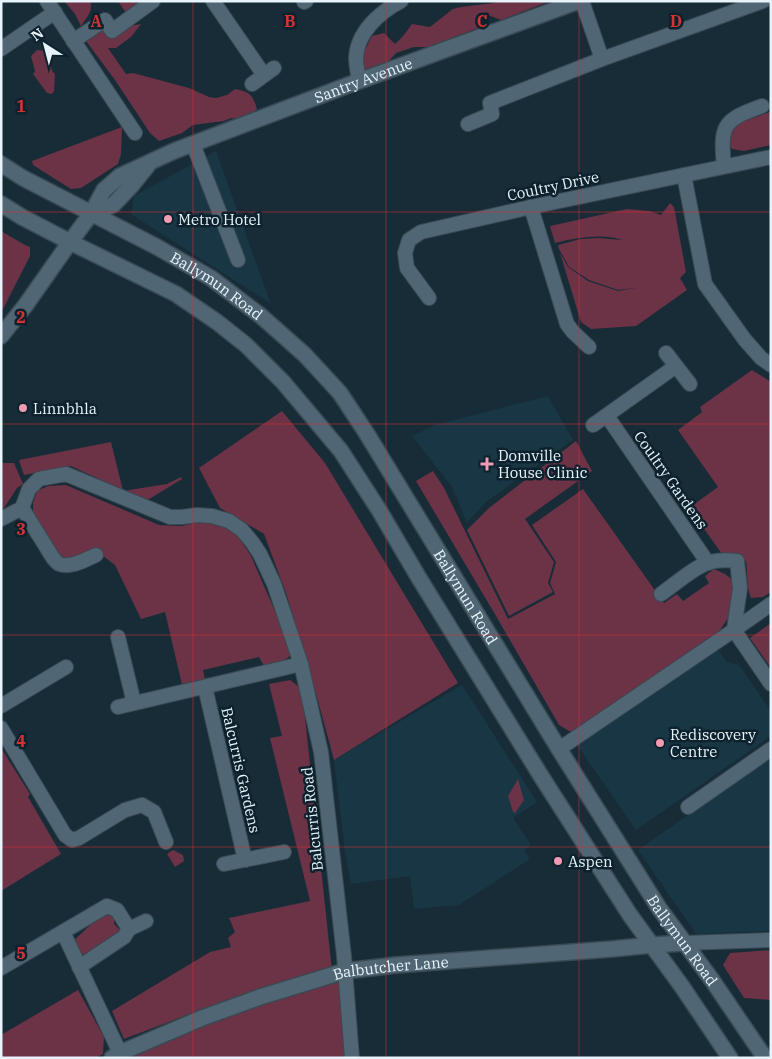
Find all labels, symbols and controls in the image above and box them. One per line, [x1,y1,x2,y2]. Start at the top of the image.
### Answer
text: A [90,11,102,31]
text: B [284,11,296,31]
text: C [477,11,487,31]
text: D [670,11,682,31]
north arrow [20,20,70,70]
text: N [28,24,47,45]
street label: Santry Avenue [311,53,415,107]
text: 1 [16,96,26,116]
street label: Coultry Drive [505,167,601,205]
place label: Metro Hotel [178,210,261,229]
marker: Metro Hotel [162,213,174,225]
street label: Ballymun Road [167,247,267,324]
text: 2 [16,307,26,327]
place label: Linnbhla [33,399,97,418]
marker: Linnbhla [17,402,29,414]
street label: Coultry Gardens [630,427,712,533]
place label: Domville House Clinic [498,446,588,482]
marker: Domville House Clinic [480,457,494,471]
text: 3 [16,519,26,539]
street label: Ballymun Road [430,546,502,648]
street label: Balcurris Gardens [217,705,265,835]
place label: Rediscovery Centre [670,725,756,761]
text: 4 [16,731,26,751]
marker: Rediscovery Centre [654,737,666,749]
street label: Balcurris Road [297,766,327,872]
place label: Aspen [568,852,613,871]
marker: Aspen [552,855,564,867]
street label: Ballymun Road [643,891,722,989]
text: 5 [16,943,26,963]
street label: Balbutcher Lane [330,952,449,984]

